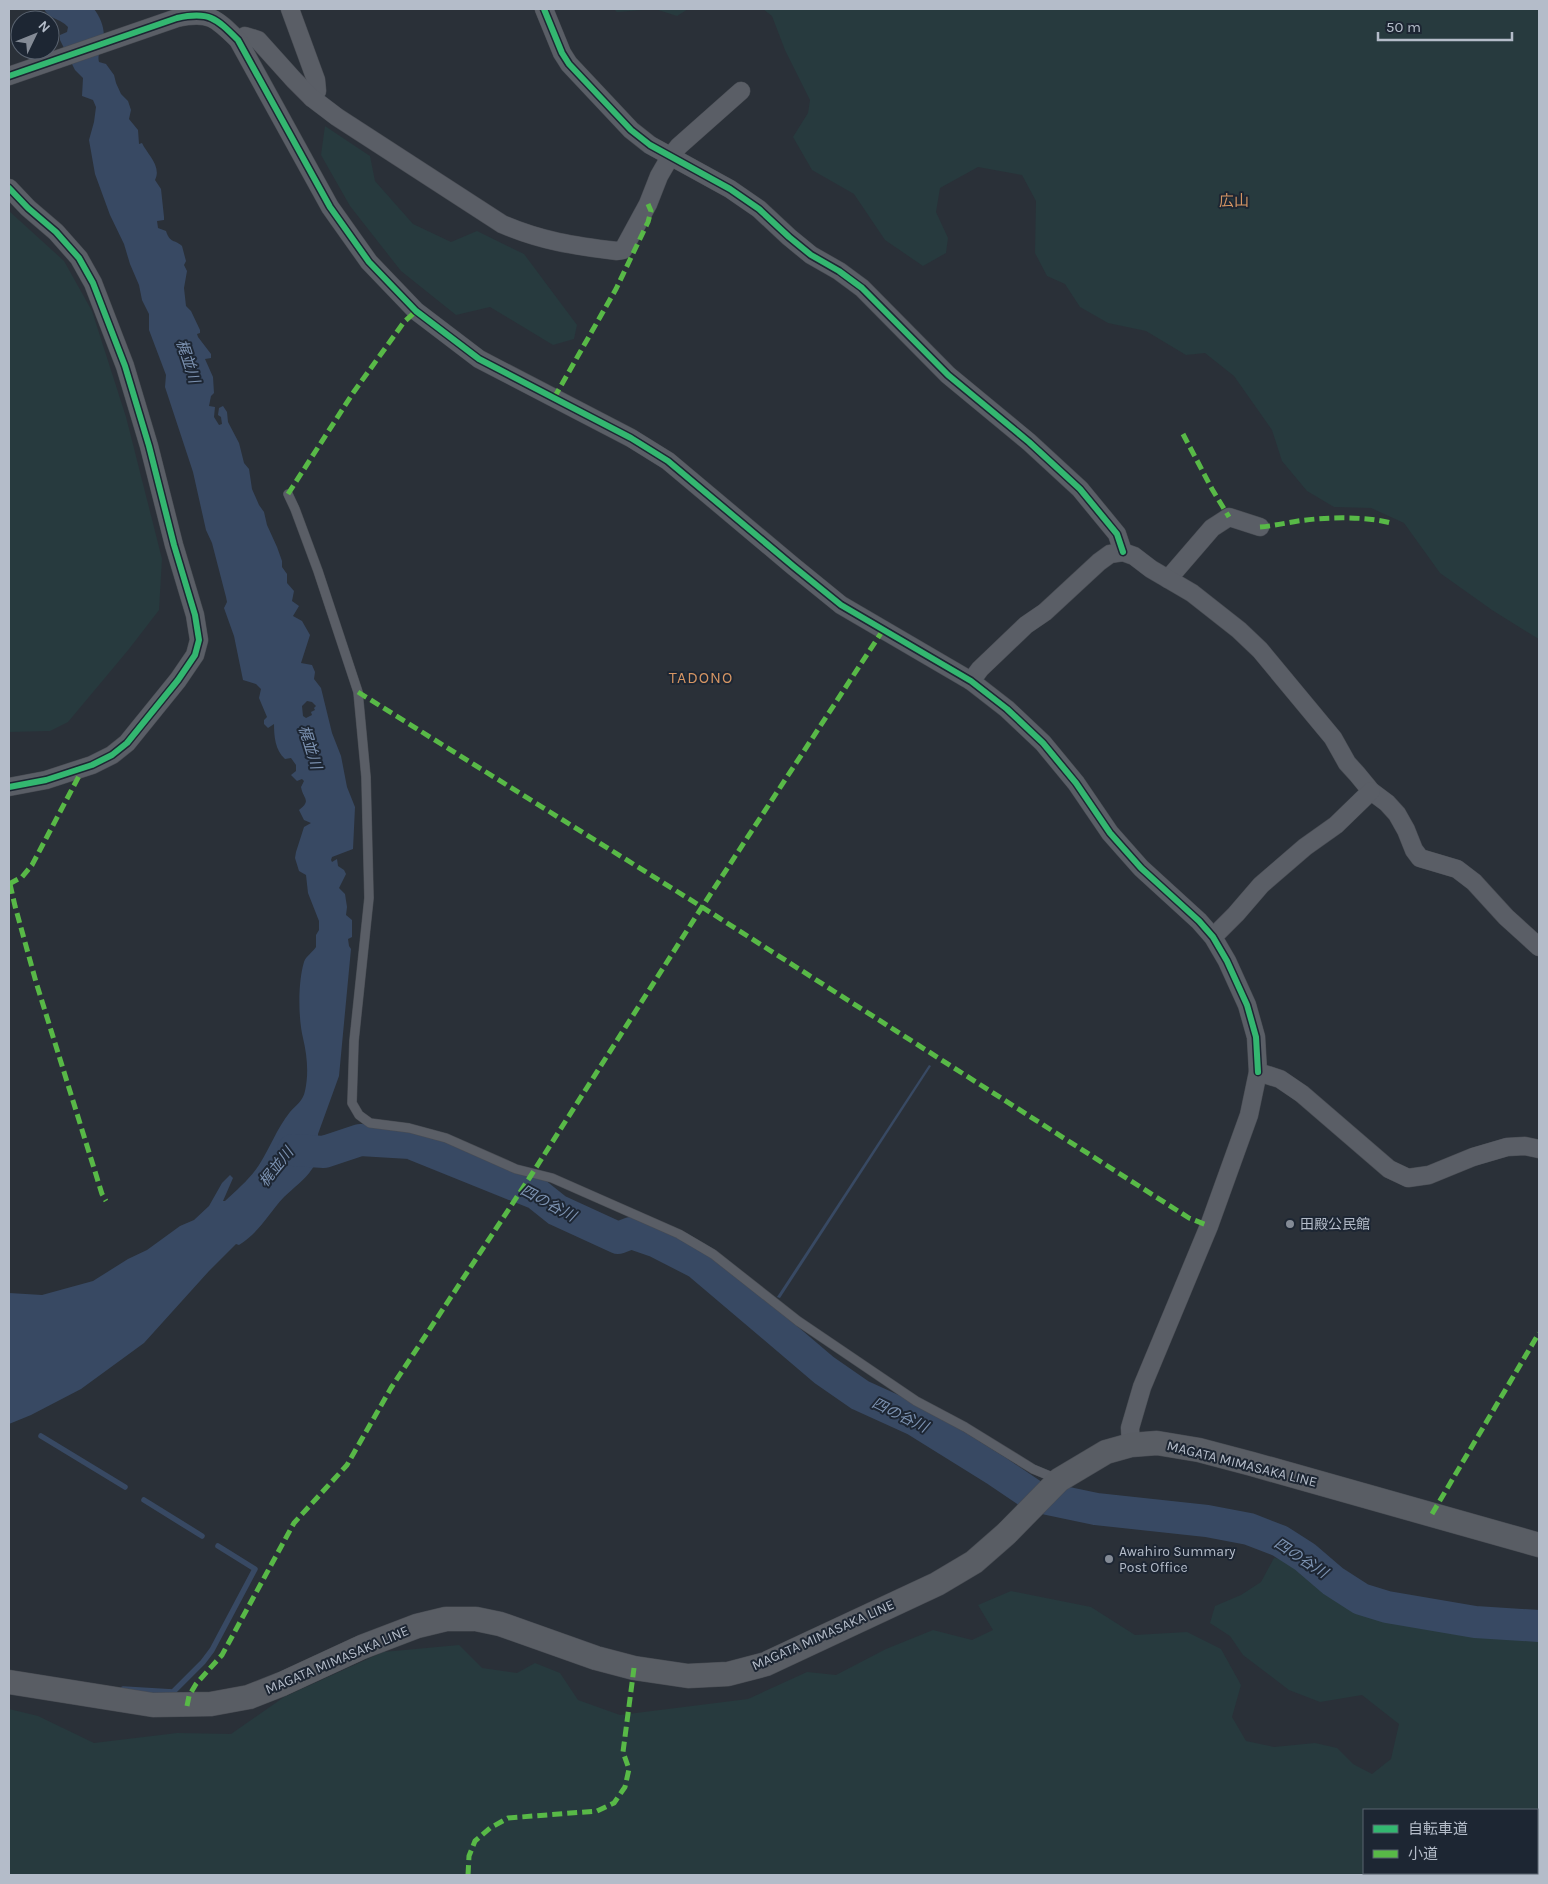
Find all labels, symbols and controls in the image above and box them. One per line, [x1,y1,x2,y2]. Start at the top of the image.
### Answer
north arrow [10,10,60,60]
scale bar [1378,10,1512,42]
text: N [34,17,54,36]
text: 50 m [1386,18,1421,36]
district label: 広山 [1219,192,1249,210]
water label: 梶並川 [172,337,204,387]
district label: TADONO [669,668,733,687]
water label: 梶並川 [295,723,326,773]
water label: 梶並川 [255,1142,298,1190]
water label: 四の谷川 [517,1181,580,1226]
place label: 田殿公民館 [1300,1216,1370,1233]
marker: 田殿公民館 [1284,1218,1296,1230]
water label: 四の谷川 [869,1394,933,1437]
street label: MAGATA MIMASAKA LINE [1165,1437,1319,1491]
water label: 四の谷川 [1271,1534,1333,1583]
place label: Awahiro Summary Post Office [1119,1543,1236,1576]
marker: Awahiro Summary Post Office [1103,1553,1115,1565]
street label: MAGATA MIMASAKA LINE [749,1596,897,1674]
street label: MAGATA MIMASAKA LINE [263,1622,411,1698]
legend [1363,1809,1538,1874]
text: 自転車道 [1408,1820,1468,1838]
text: 小道 [1408,1845,1438,1863]

